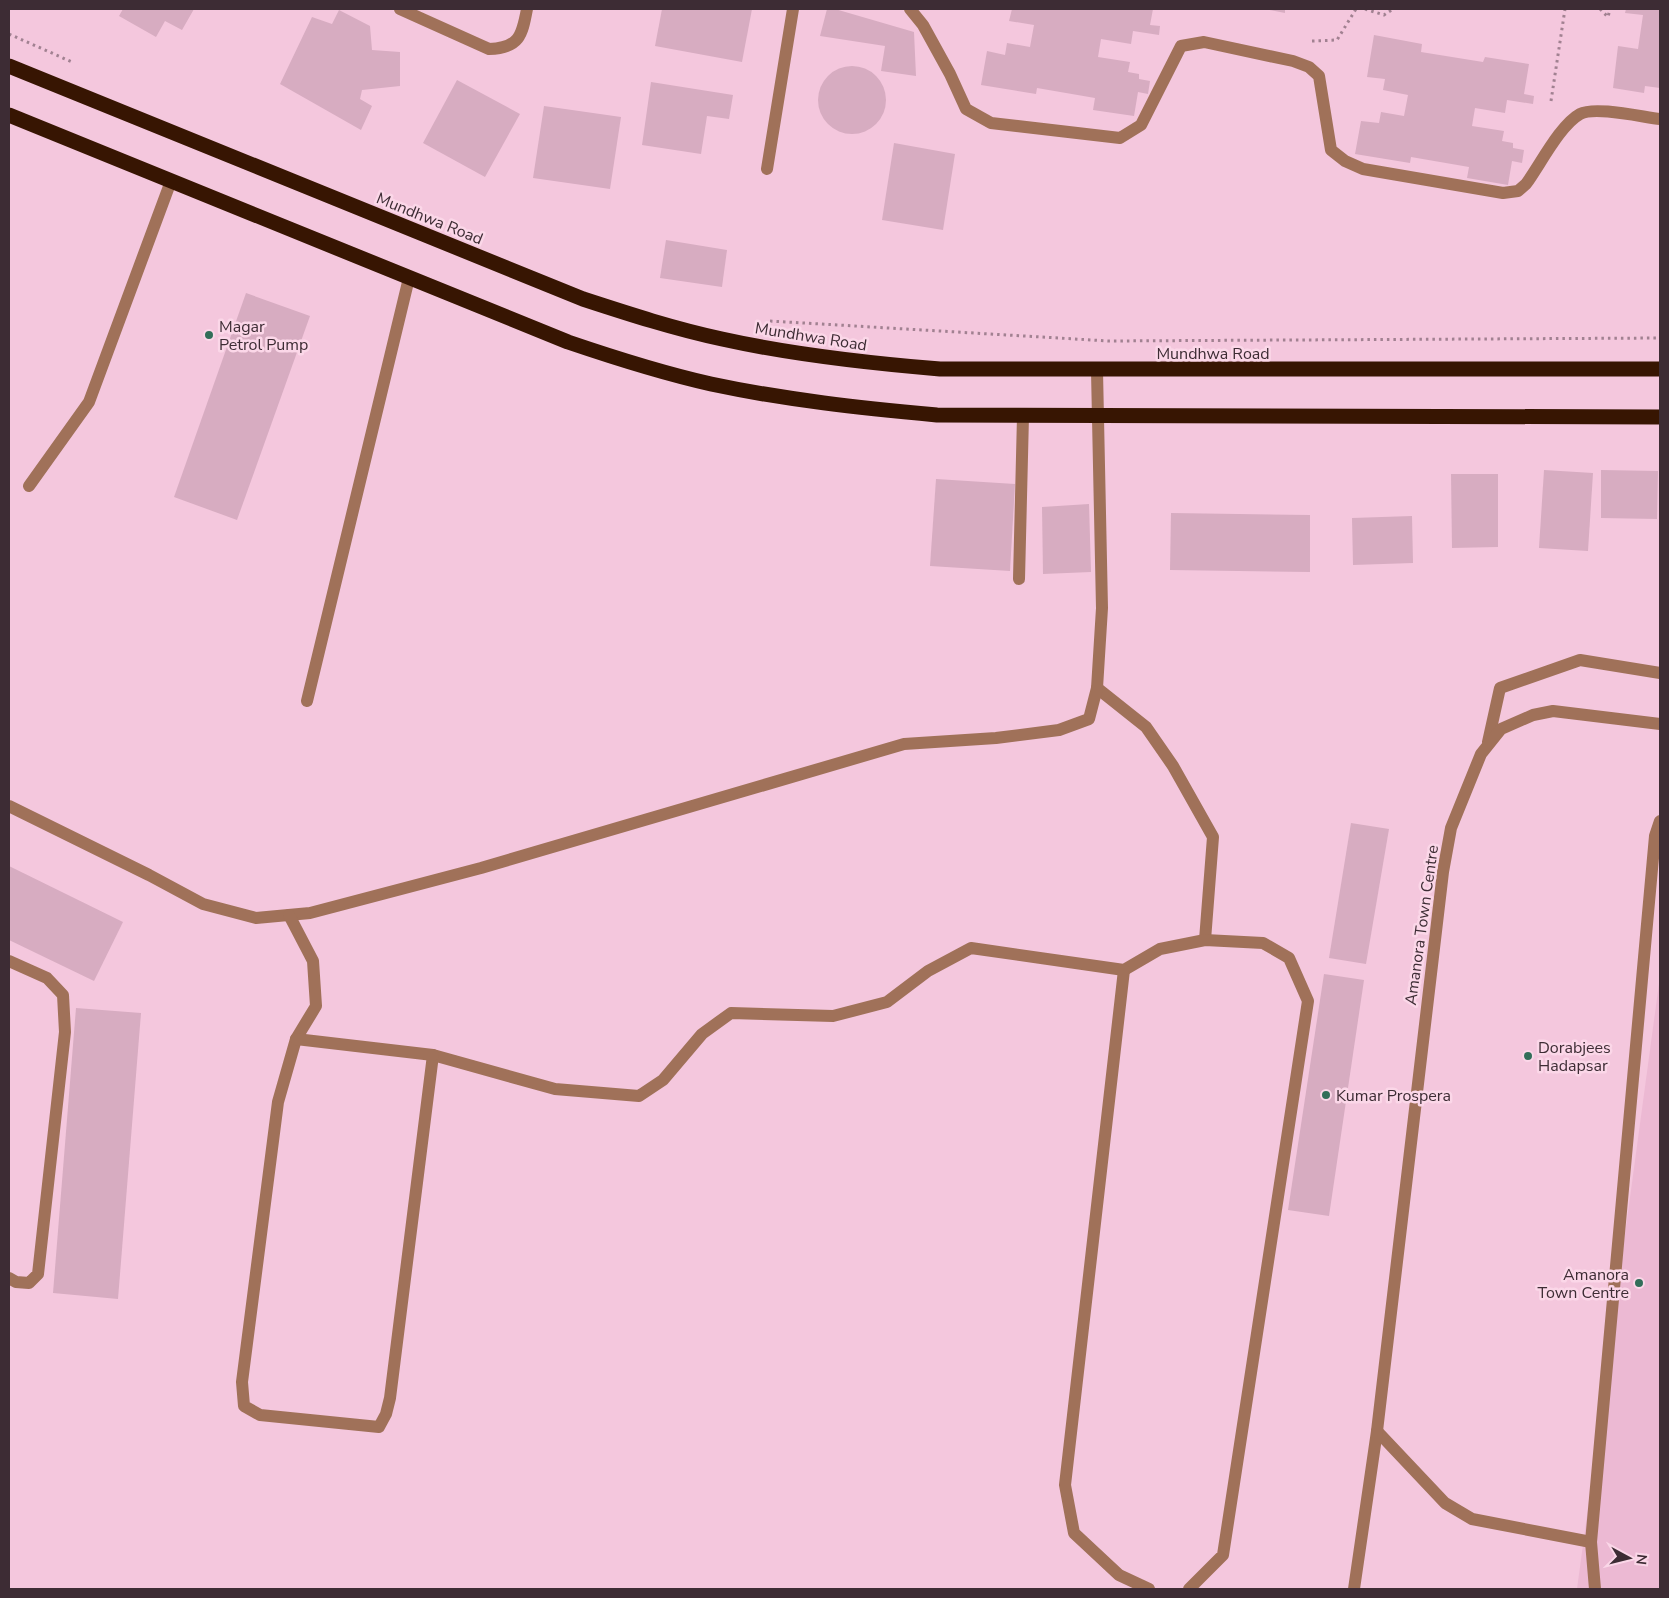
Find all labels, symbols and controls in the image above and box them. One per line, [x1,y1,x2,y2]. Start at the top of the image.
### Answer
street label: Mundhwa Road [373,188,486,250]
place label: Magar Petrol Pump [219,316,308,356]
street label: Mundhwa Road [753,317,868,357]
marker: Magar Petrol Pump [203,329,215,341]
street label: Mundhwa Road [1156,343,1270,365]
street label: Amanora Town Centre [1400,844,1444,1007]
place label: Dorabjees Hadapsar [1538,1037,1611,1077]
marker: Dorabjees Hadapsar [1522,1050,1534,1062]
place label: Kumar Prospera [1336,1085,1451,1107]
marker: Kumar Prospera [1320,1089,1332,1101]
place label: Amanora Town Centre [1538,1264,1629,1304]
marker: Amanora Town Centre [1633,1277,1645,1289]
north arrow [1604,1533,1654,1583]
text: N [1631,1553,1651,1566]

